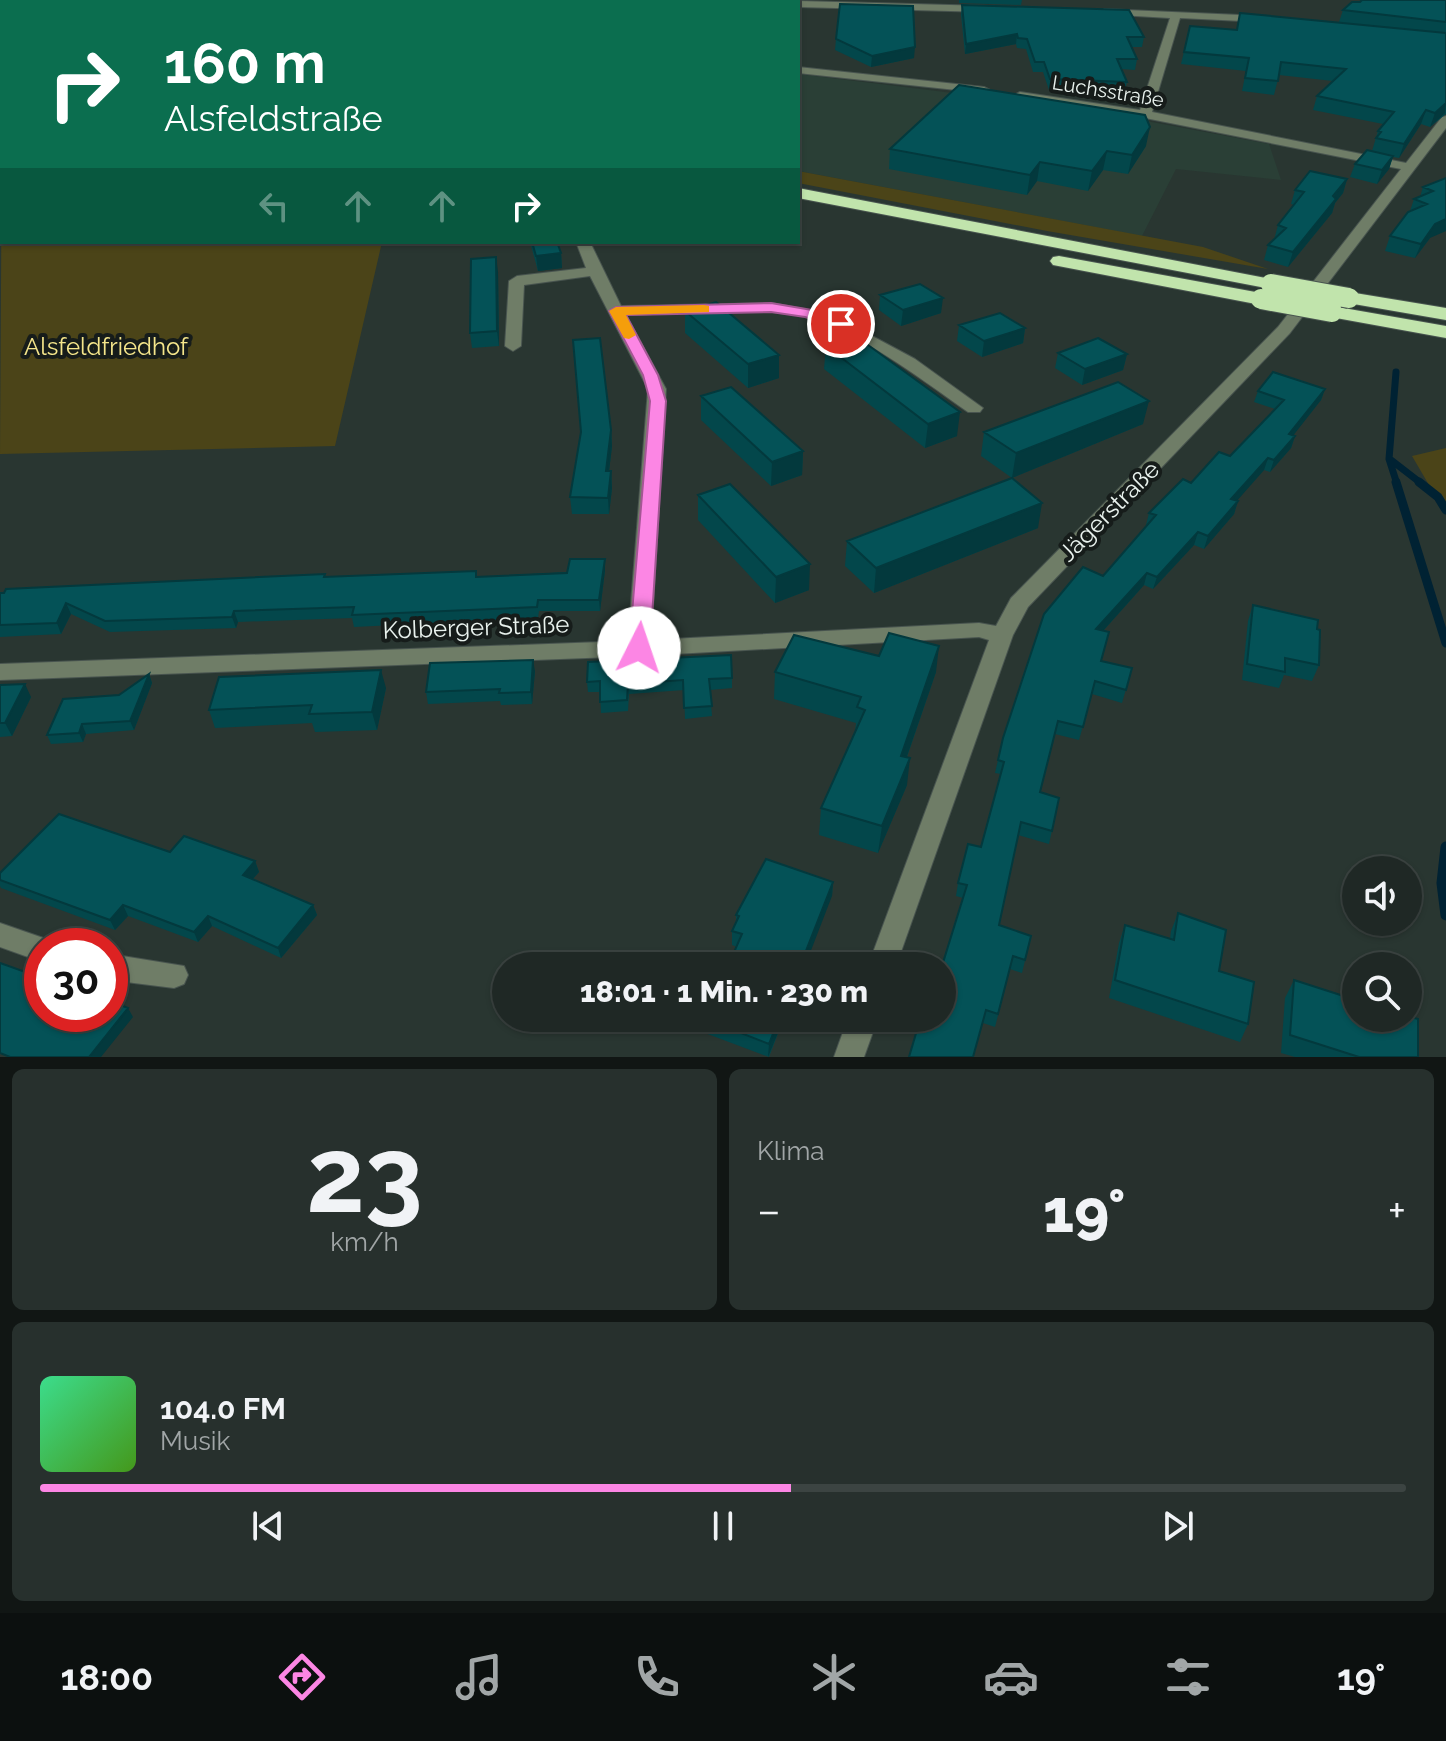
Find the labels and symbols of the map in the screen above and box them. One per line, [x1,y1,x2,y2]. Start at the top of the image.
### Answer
street label: Luchsstraße [1050,70,1166,112]
pin [807,290,875,358]
park label: Alsfeldfriedhof [24,332,189,361]
street label: Jägerstraße [1053,455,1165,567]
position arrow [597,606,681,690]
street label: Kolberger Straße [382,609,570,645]
speed limit sign: 30 [24,928,128,1032]

